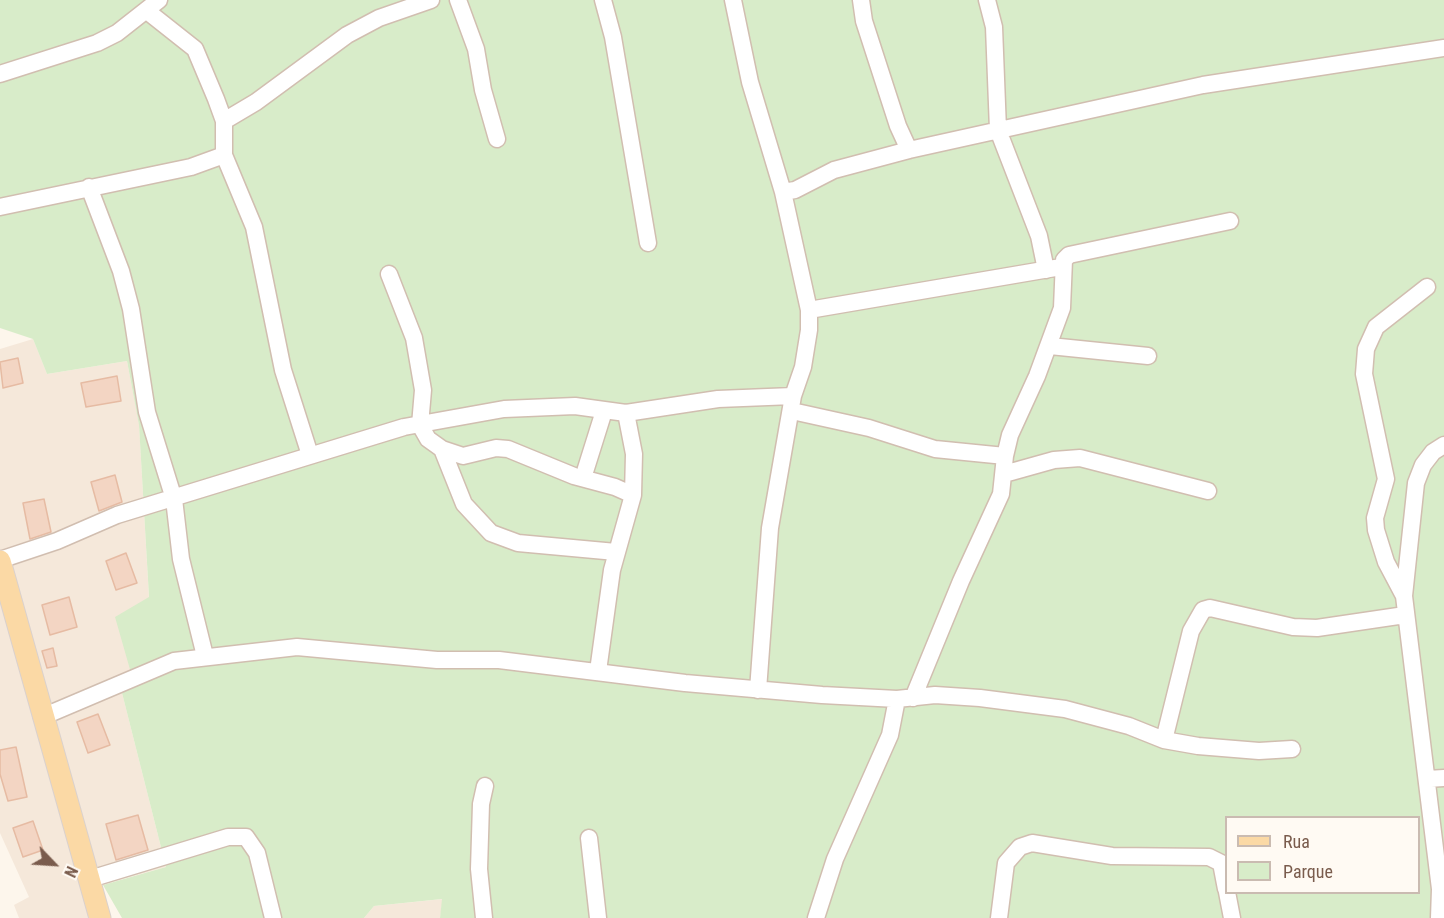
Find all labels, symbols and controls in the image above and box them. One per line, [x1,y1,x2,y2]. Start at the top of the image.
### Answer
legend [1225,816,1420,894]
text: Rua [1283,831,1310,852]
north arrow [24,834,84,894]
text: Parque [1283,861,1333,882]
text: N [60,863,81,880]

